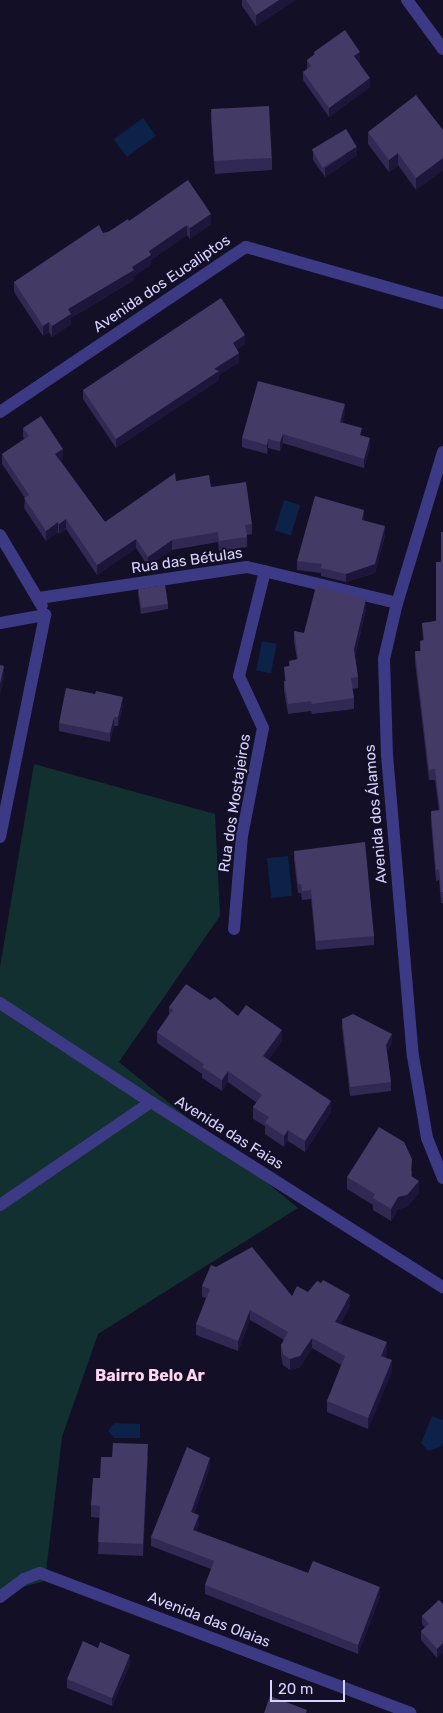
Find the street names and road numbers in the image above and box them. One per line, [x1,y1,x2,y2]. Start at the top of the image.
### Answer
street label: Avenida dos Eucaliptos [90,231,234,337]
street label: Rua das Bétulas [130,544,244,578]
street label: Rua dos Mostajeiros [215,733,255,873]
street label: Avenida dos Álamos [361,743,391,885]
street label: Avenida das Faias [172,1092,286,1174]
street label: Avenida das Olaias [145,1588,273,1652]

